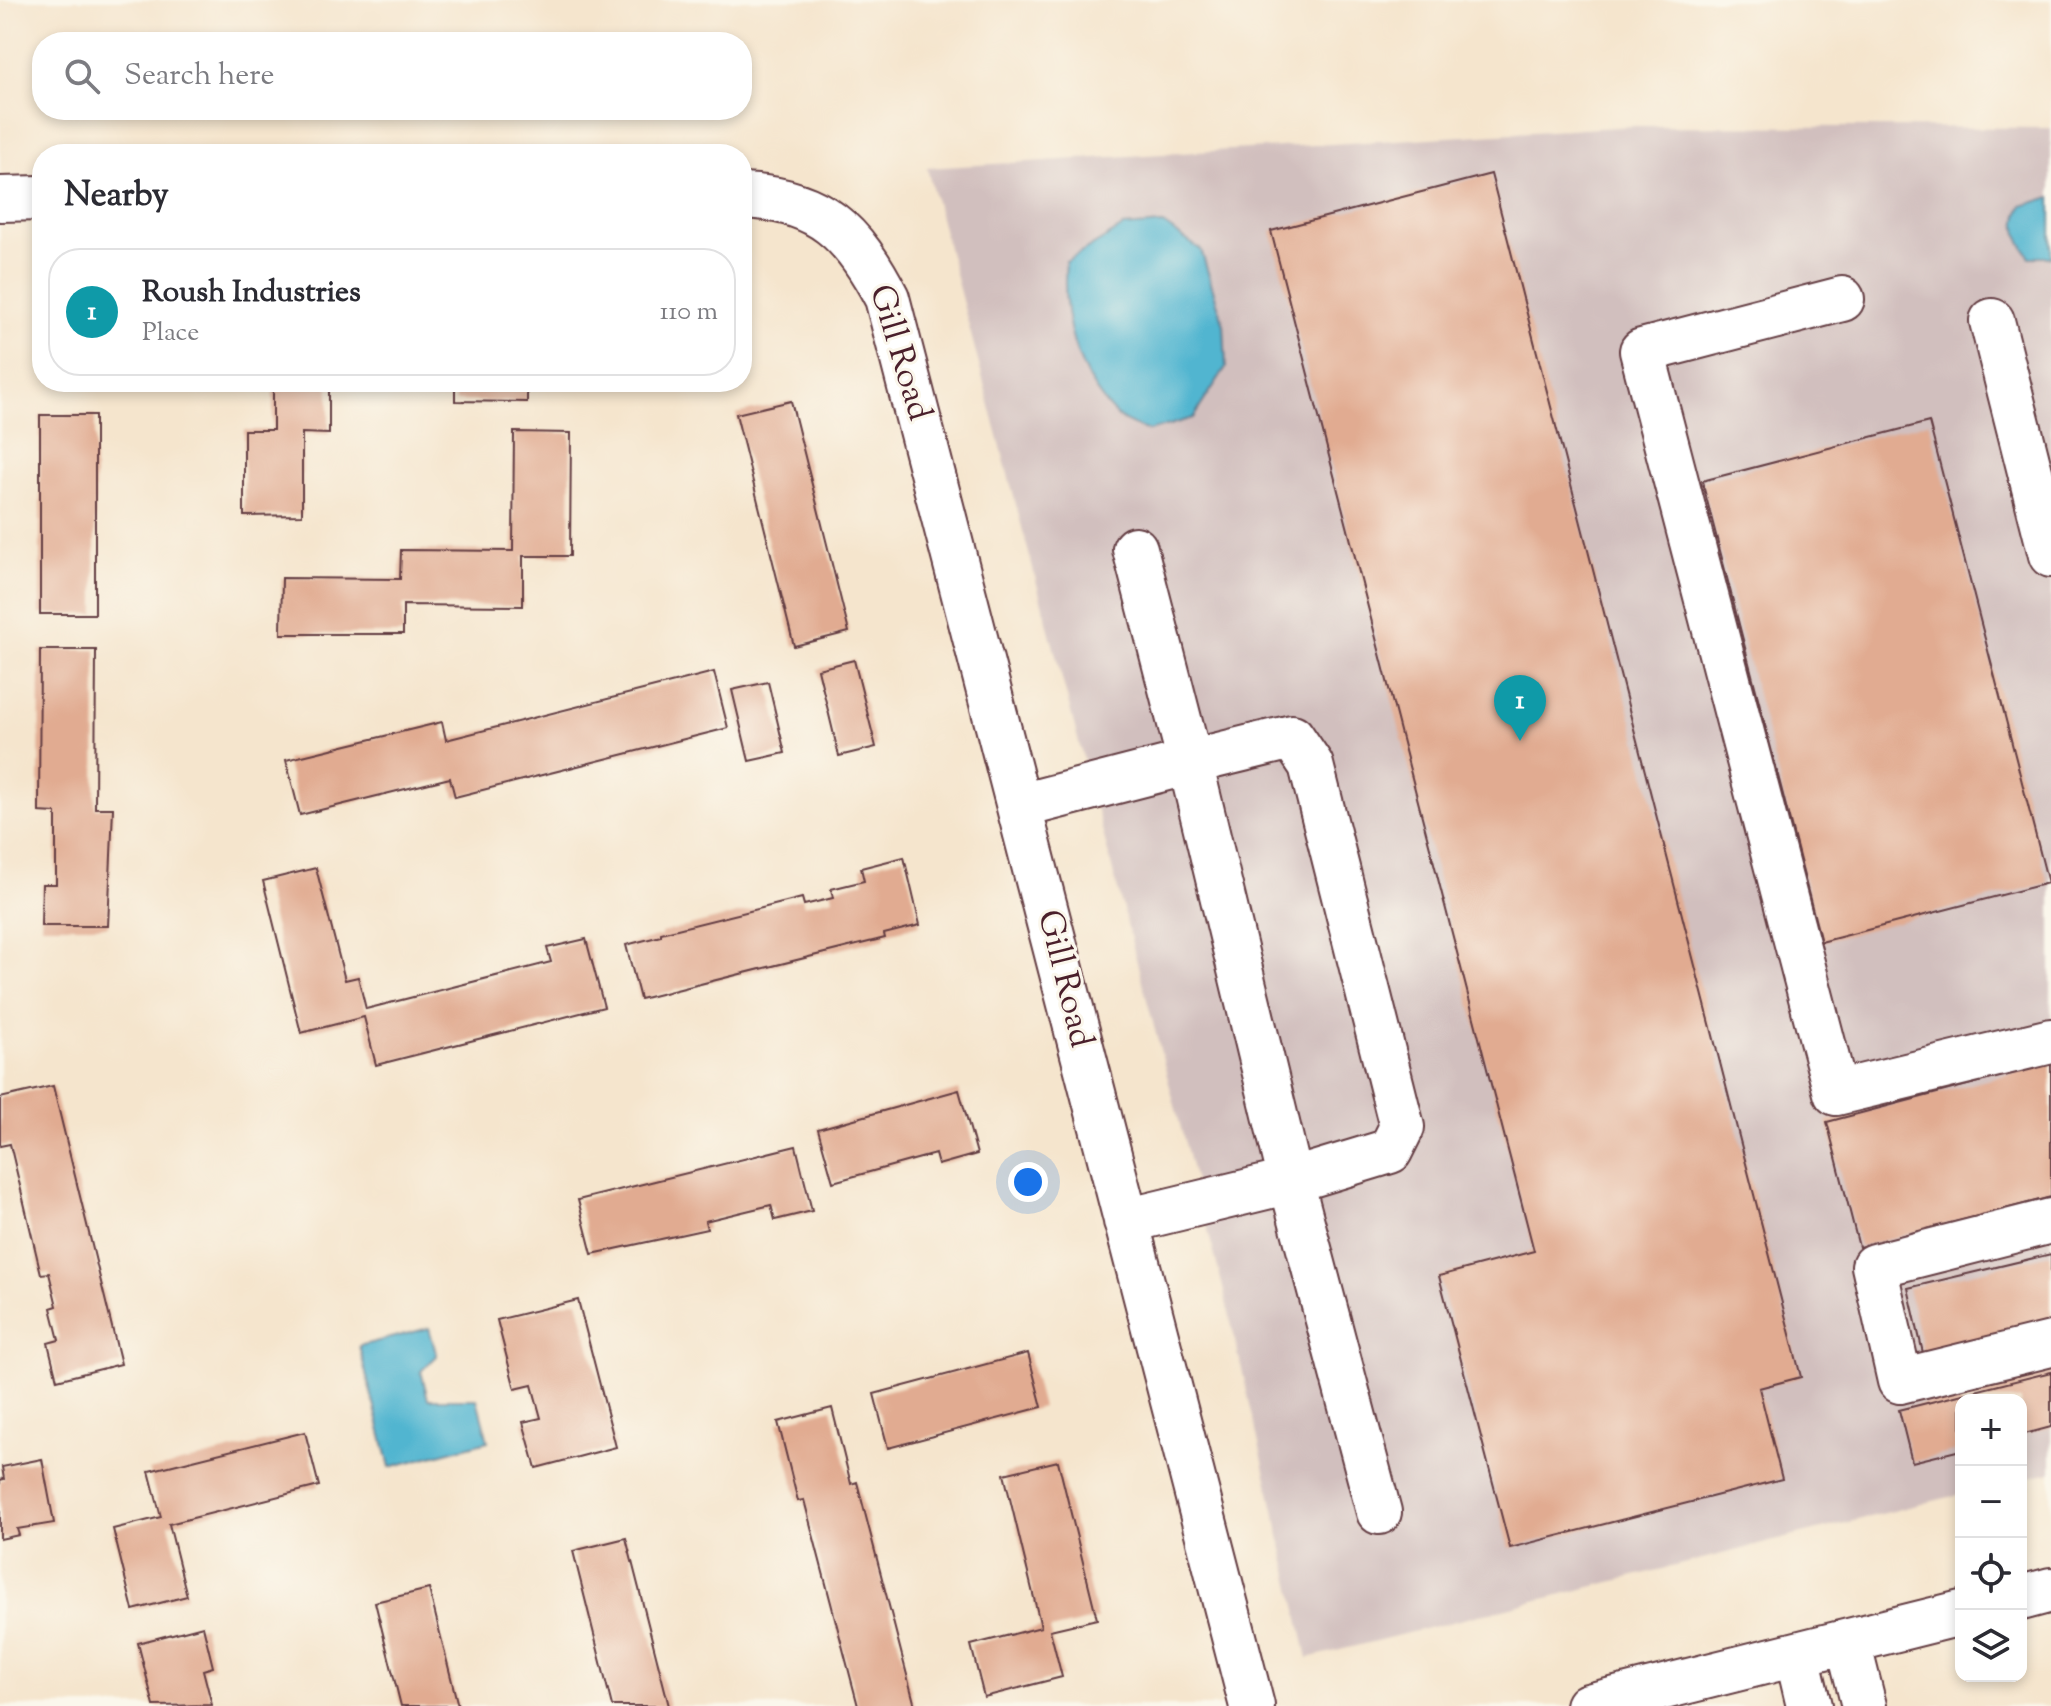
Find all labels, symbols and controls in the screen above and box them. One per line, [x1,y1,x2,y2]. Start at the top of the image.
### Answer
search box [32,32,752,120]
icon: search [60,54,104,98]
text: Search here [124,55,274,98]
text: Nearby [64,172,169,221]
text: Roush Industries [142,272,361,315]
street label: Gill Road [855,279,943,427]
text: 1 [88,294,96,331]
text: 110 m [660,294,718,331]
text: Place [142,315,199,352]
pin: 1 [1494,675,1546,741]
street label: Gill Road [1023,905,1105,1053]
your location [1008,1162,1048,1202]
map controls [1955,1394,2027,1682]
button: + [1955,1394,2027,1466]
button: − [1955,1466,2027,1538]
button: locate [1955,1538,2027,1610]
button: layers [1955,1610,2027,1682]

